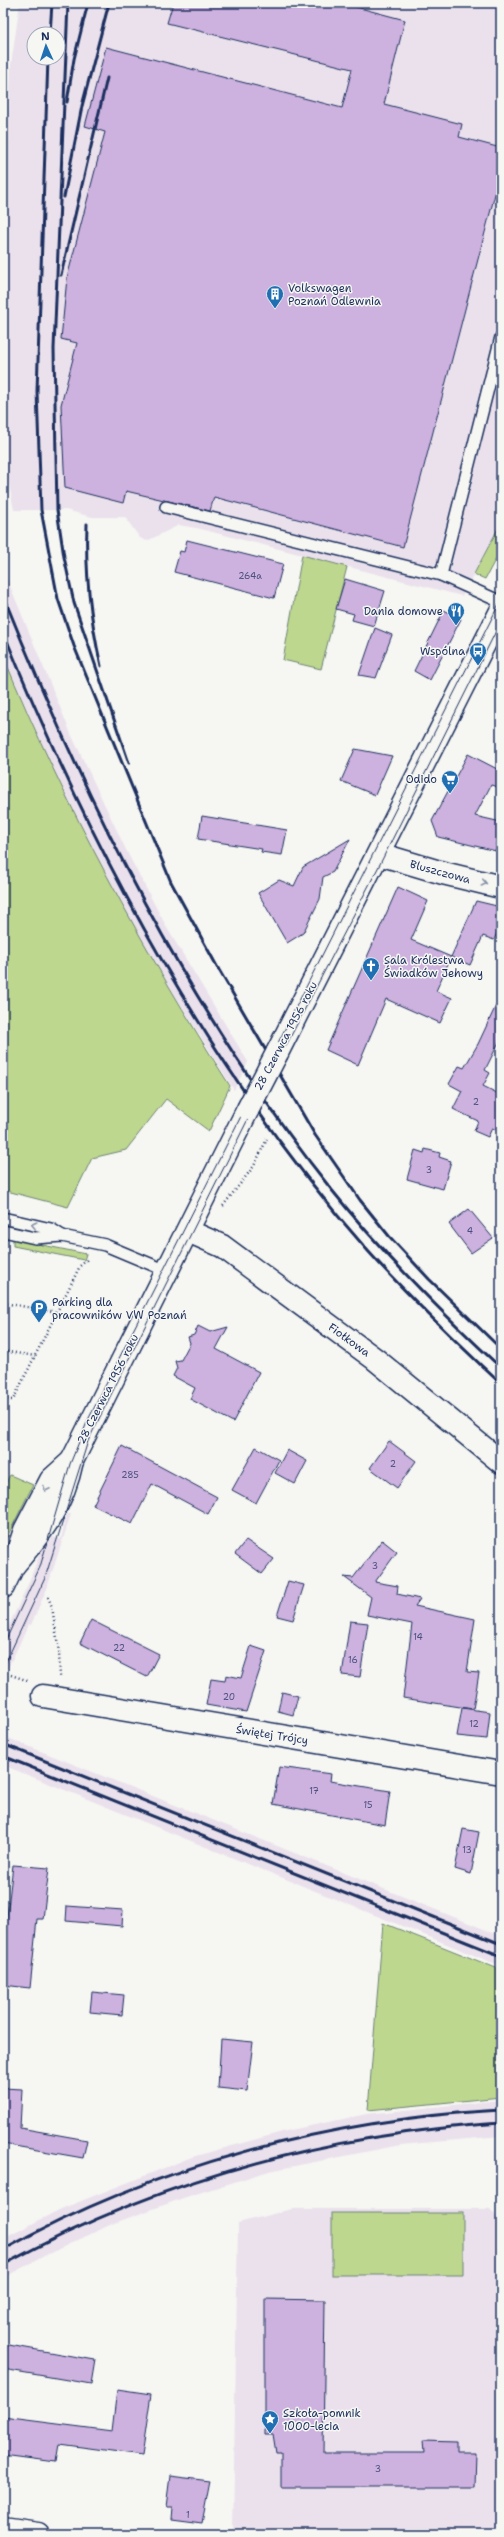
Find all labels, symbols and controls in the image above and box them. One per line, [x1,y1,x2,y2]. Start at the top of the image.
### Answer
north arrow [26,26,66,66]
text: N [41,29,51,44]
place label: Volkswagen Poznań Odlewnia [288,281,381,309]
building icon: Volkswagen Poznań Odlewnia [265,284,285,309]
house number: 264a [238,570,262,582]
restaurant icon: Dania domowe [446,601,466,626]
place label: Dania domowe [364,604,443,619]
bus stop icon: Wspólna [468,641,488,666]
place label: Wspólna [420,644,465,659]
supermarket icon: Odido [440,769,460,794]
place label: Odido [406,772,437,787]
street label: Bluszczowa [408,857,472,887]
one-way arrow [480,878,487,887]
place label: Sala Królestwa Świadków Jehowy [384,953,483,981]
church icon: Sala Królestwa Świadków Jehowy [361,956,381,981]
street label: 28 Czerwca 1956 roku [251,979,321,1093]
house number: 2 [473,1096,479,1108]
house number: 3 [426,1164,432,1176]
one-way arrow [30,1222,37,1230]
house number: 4 [467,1225,473,1237]
place label: Parking dla pracowników VW Poznań [52,1295,187,1323]
parking icon: Parking dla pracowników VW Poznań [29,1298,49,1323]
street label: Fiołkowa [325,1320,373,1360]
street label: 28 Czerwca 1956 roku [74,1331,142,1447]
house number: 2 [390,1458,396,1470]
house number: 285 [121,1469,139,1481]
one-way arrow [43,1485,51,1492]
house number: 3 [372,1560,378,1572]
house number: 14 [413,1631,423,1643]
house number: 22 [113,1642,125,1654]
house number: 16 [348,1654,358,1666]
house number: 20 [223,1691,235,1703]
house number: 12 [469,1718,479,1730]
street label: Świętej Trójcy [235,1721,309,1748]
house number: 17 [309,1785,319,1797]
house number: 15 [363,1799,373,1811]
house number: 13 [462,1844,472,1856]
place label: Szkoła-pomnik 1000-lecia [283,2406,361,2434]
place icon: Szkoła-pomnik 1000-lecia [260,2409,280,2434]
house number: 3 [375,2463,381,2475]
house number: 1 [186,2509,190,2521]

